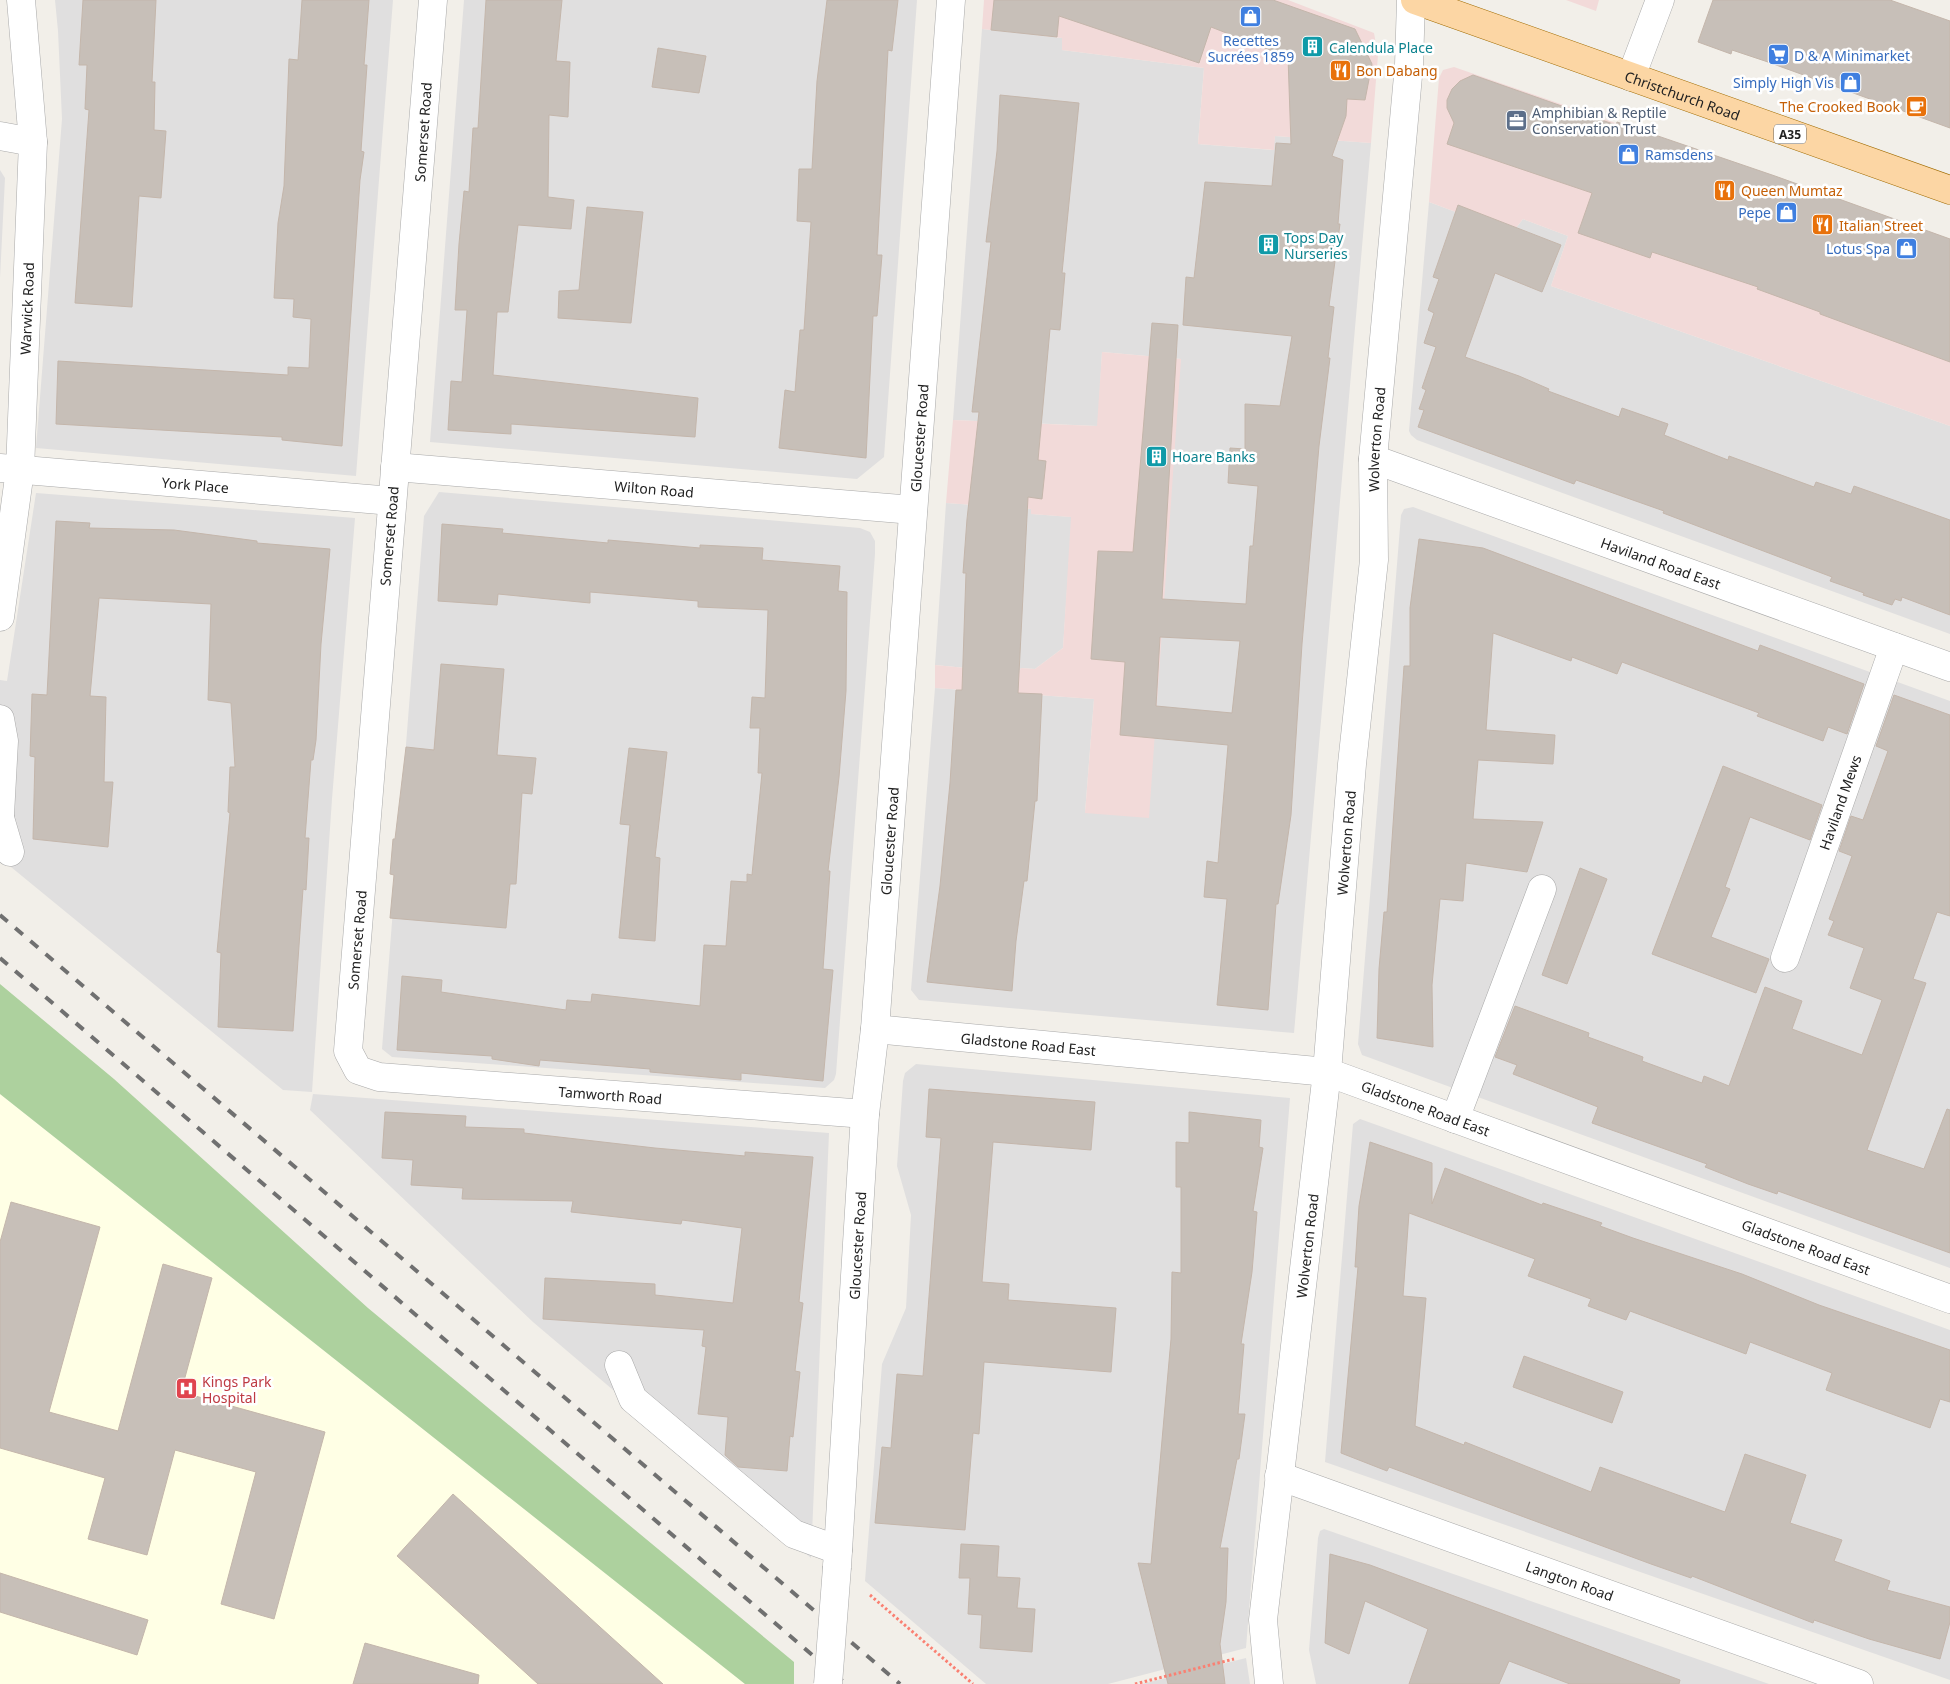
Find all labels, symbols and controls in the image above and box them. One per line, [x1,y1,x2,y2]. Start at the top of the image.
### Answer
shop icon: Recettes Sucrées 1859 [1239,5,1263,29]
place label: Recettes Sucrées 1859 [1208,31,1294,66]
building icon: Calendula Place [1301,35,1325,59]
place label: Calendula Place [1329,38,1433,57]
supermarket icon: D & A Minimarket [1766,43,1790,67]
place label: D & A Minimarket [1794,46,1910,65]
restaurant icon: Bon Dabang [1328,58,1352,82]
place label: Bon Dabang [1356,61,1438,80]
street label: Christchurch Road [1622,66,1743,124]
shop icon: Simply High Vis [1838,70,1862,94]
place label: Simply High Vis [1733,73,1834,92]
street label: Somerset Road [410,82,436,182]
cafe icon: The Crooked Book [1904,94,1928,118]
place label: The Crooked Book [1780,97,1901,116]
place label: Amphibian & Reptile Conservation Trust [1532,103,1667,138]
office icon: Amphibian & Reptile Conservation Trust [1504,108,1528,132]
road number: A35 [1774,125,1806,144]
shop icon: Ramsdens [1617,142,1641,166]
place label: Ramsdens [1645,145,1714,164]
restaurant icon: Queen Mumtaz [1713,178,1737,202]
place label: Queen Mumtaz [1741,181,1843,200]
shop icon: Pepe [1775,200,1799,224]
place label: Pepe [1738,203,1771,222]
restaurant icon: Italian Street [1811,213,1835,237]
place label: Italian Street [1839,216,1923,235]
place label: Tops Day Nurseries [1284,228,1348,263]
building icon: Tops Day Nurseries [1256,233,1280,257]
shop icon: Lotus Spa [1894,236,1918,260]
place label: Lotus Spa [1826,239,1890,258]
street label: Warwick Road [15,262,38,355]
street label: Gloucester Road [905,383,932,493]
street label: Wolverton Road [1363,386,1389,492]
building icon: Hoare Banks [1144,444,1168,468]
place label: Hoare Banks [1172,447,1256,466]
street label: York Place [161,472,230,497]
street label: Wilton Road [614,476,695,501]
street label: Somerset Road [375,485,403,587]
street label: Haviland Road East [1598,532,1723,593]
street label: Haviland Mews [1814,752,1865,852]
street label: Gloucester Road [875,786,902,896]
street label: Wolverton Road [1332,790,1359,896]
street label: Somerset Road [343,889,371,991]
street label: Gladstone Road East [960,1028,1097,1059]
street label: Gladstone Road East [1359,1076,1493,1140]
street label: Tamworth Road [558,1081,663,1108]
street label: Gloucester Road [844,1191,870,1300]
street label: Wolverton Road [1291,1192,1322,1299]
street label: Gladstone Road East [1739,1214,1873,1279]
place label: Kings Park Hospital [202,1372,272,1407]
hospital icon: Kings Park Hospital [174,1377,198,1401]
street label: Langton Road [1523,1556,1616,1605]

